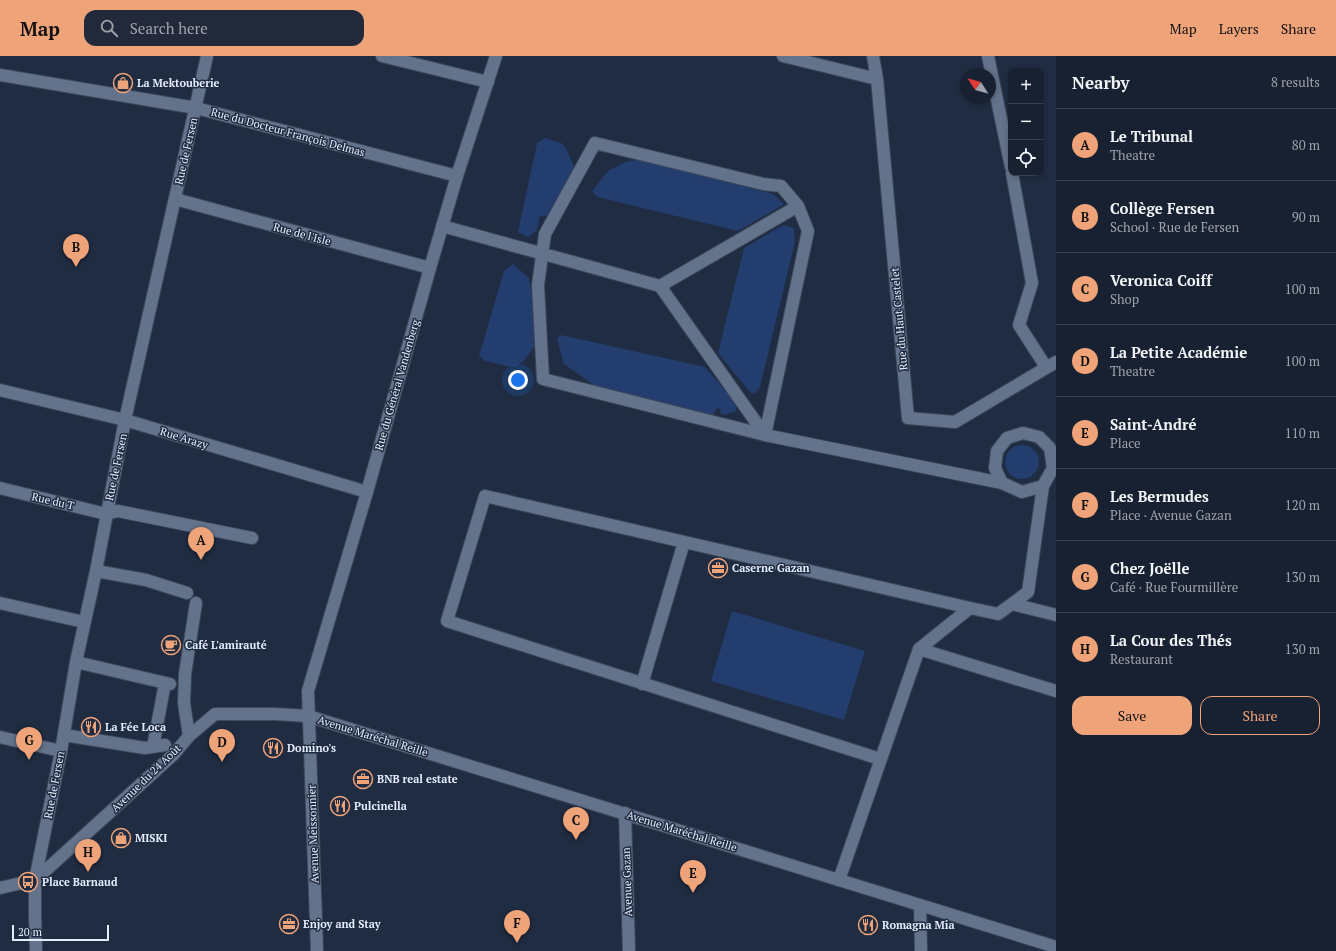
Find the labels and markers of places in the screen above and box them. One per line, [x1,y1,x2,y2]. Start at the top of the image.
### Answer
shop icon: La Mektouberie [112,72,134,94]
place label: La Mektouberie [137,76,220,90]
pin: B [63,234,89,267]
pin: A [188,527,214,560]
office icon: Caserne Gazan [707,557,729,579]
place label: Caserne Gazan [732,561,810,575]
cafe icon: Café L'amirauté [160,634,182,656]
place label: Café L'amirauté [185,638,267,652]
restaurant icon: La Fée Loca [80,716,102,738]
place label: La Fée Loca [105,720,166,734]
pin: G [16,727,42,760]
pin: D [209,729,235,762]
restaurant icon: Domino's [262,737,284,759]
place label: Domino's [287,741,336,755]
office icon: BNB real estate [352,768,374,790]
place label: BNB real estate [377,772,458,786]
restaurant icon: Pulcinella [329,795,351,817]
place label: Pulcinella [354,799,407,813]
pin: C [563,807,589,840]
shop icon: MISKI [110,827,132,849]
place label: MISKI [135,831,167,845]
pin: H [75,839,101,872]
pin: E [680,860,706,893]
bus stop icon: Place Barnaud [17,871,39,893]
place label: Place Barnaud [42,875,118,889]
pin: F [504,910,530,943]
office icon: Enjoy and Stay [278,913,300,935]
restaurant icon: Romagna Mia [857,914,879,936]
place label: Enjoy and Stay [303,917,381,931]
place label: Romagna Mia [882,918,955,932]

